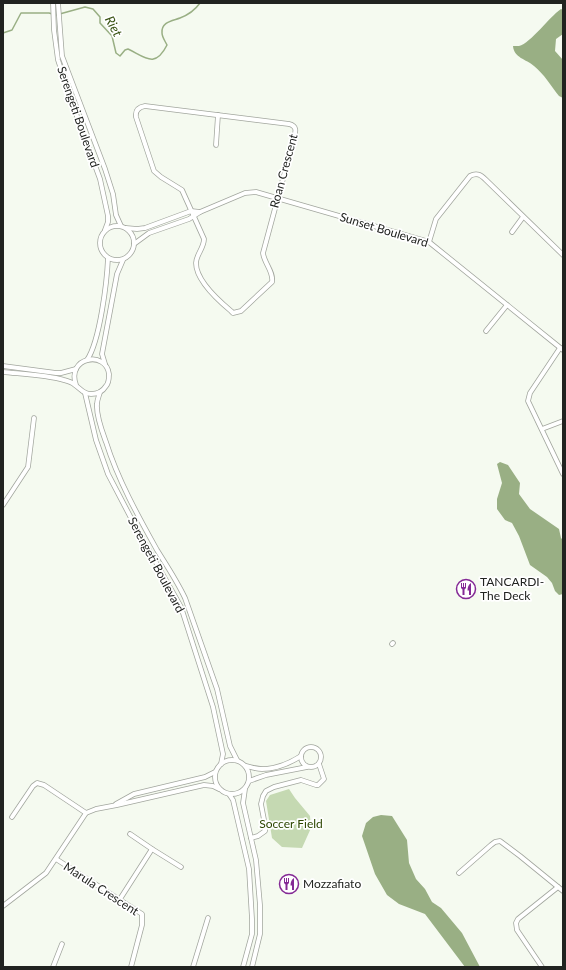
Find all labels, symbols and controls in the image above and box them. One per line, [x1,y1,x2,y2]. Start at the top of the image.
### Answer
water label: Riet [102,13,126,39]
street label: Serengeti Boulevard [54,64,103,169]
street label: Roan Crescent [266,131,301,210]
street label: Sunset Boulevard [338,209,430,250]
street label: Serengeti Boulevard [125,514,188,615]
place label: TANCARDI- The Deck [480,574,544,603]
restaurant icon: TANCARDI- The Deck [455,578,477,600]
park label: Soccer Field [259,816,323,831]
street label: Marula Crescent [61,859,142,919]
restaurant icon: Mozzafiato [278,873,300,895]
place label: Mozzafiato [303,876,361,891]

